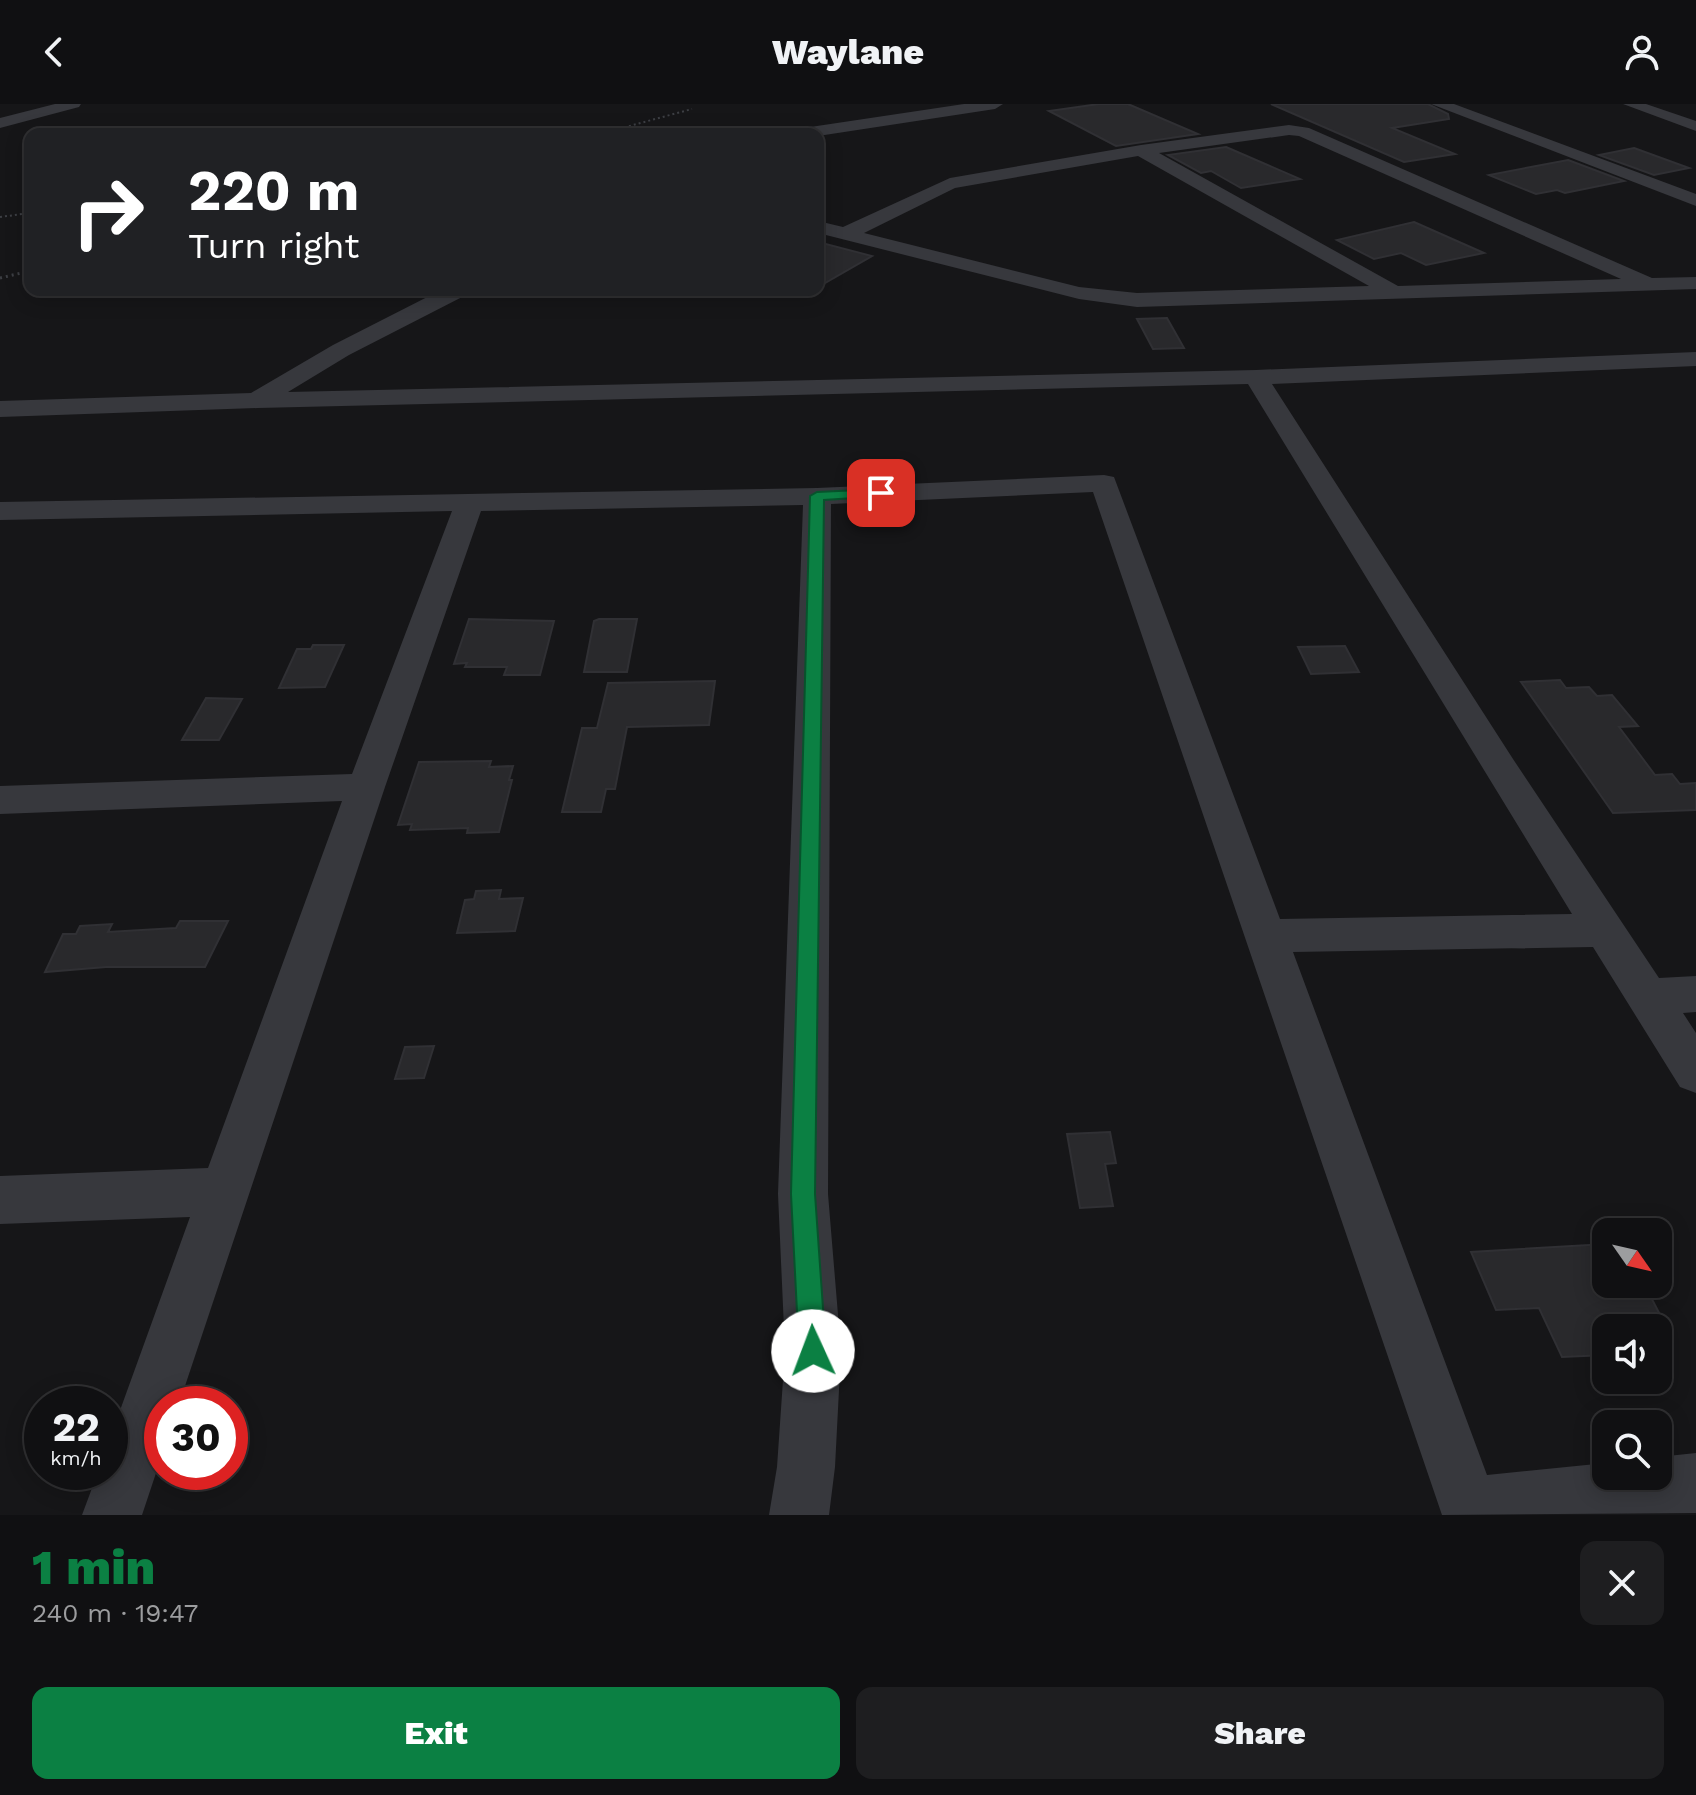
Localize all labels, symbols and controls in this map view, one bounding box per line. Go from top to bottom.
icon: back [32,30,76,74]
icon: person [1620,30,1664,74]
text: Waylane [772,31,924,73]
text: 220 m [188,158,360,224]
icon: right [56,160,160,264]
text: Turn right [188,225,359,267]
pin [847,459,915,527]
icon: arrive [859,471,903,515]
north arrow [1592,1218,1672,1298]
map controls [1592,1218,1672,1490]
position arrow [771,1309,855,1393]
button: sound [1592,1314,1672,1394]
speed limit sign: 30 [144,1386,248,1490]
text: 22 [52,1404,100,1451]
button: search [1592,1410,1672,1490]
text: km/h [50,1446,102,1470]
text: 1 min [32,1539,155,1596]
button: close [1580,1541,1664,1625]
text: 240 m · 19:47 [32,1598,198,1628]
button: Exit [32,1687,840,1779]
button: Share [856,1687,1664,1779]

